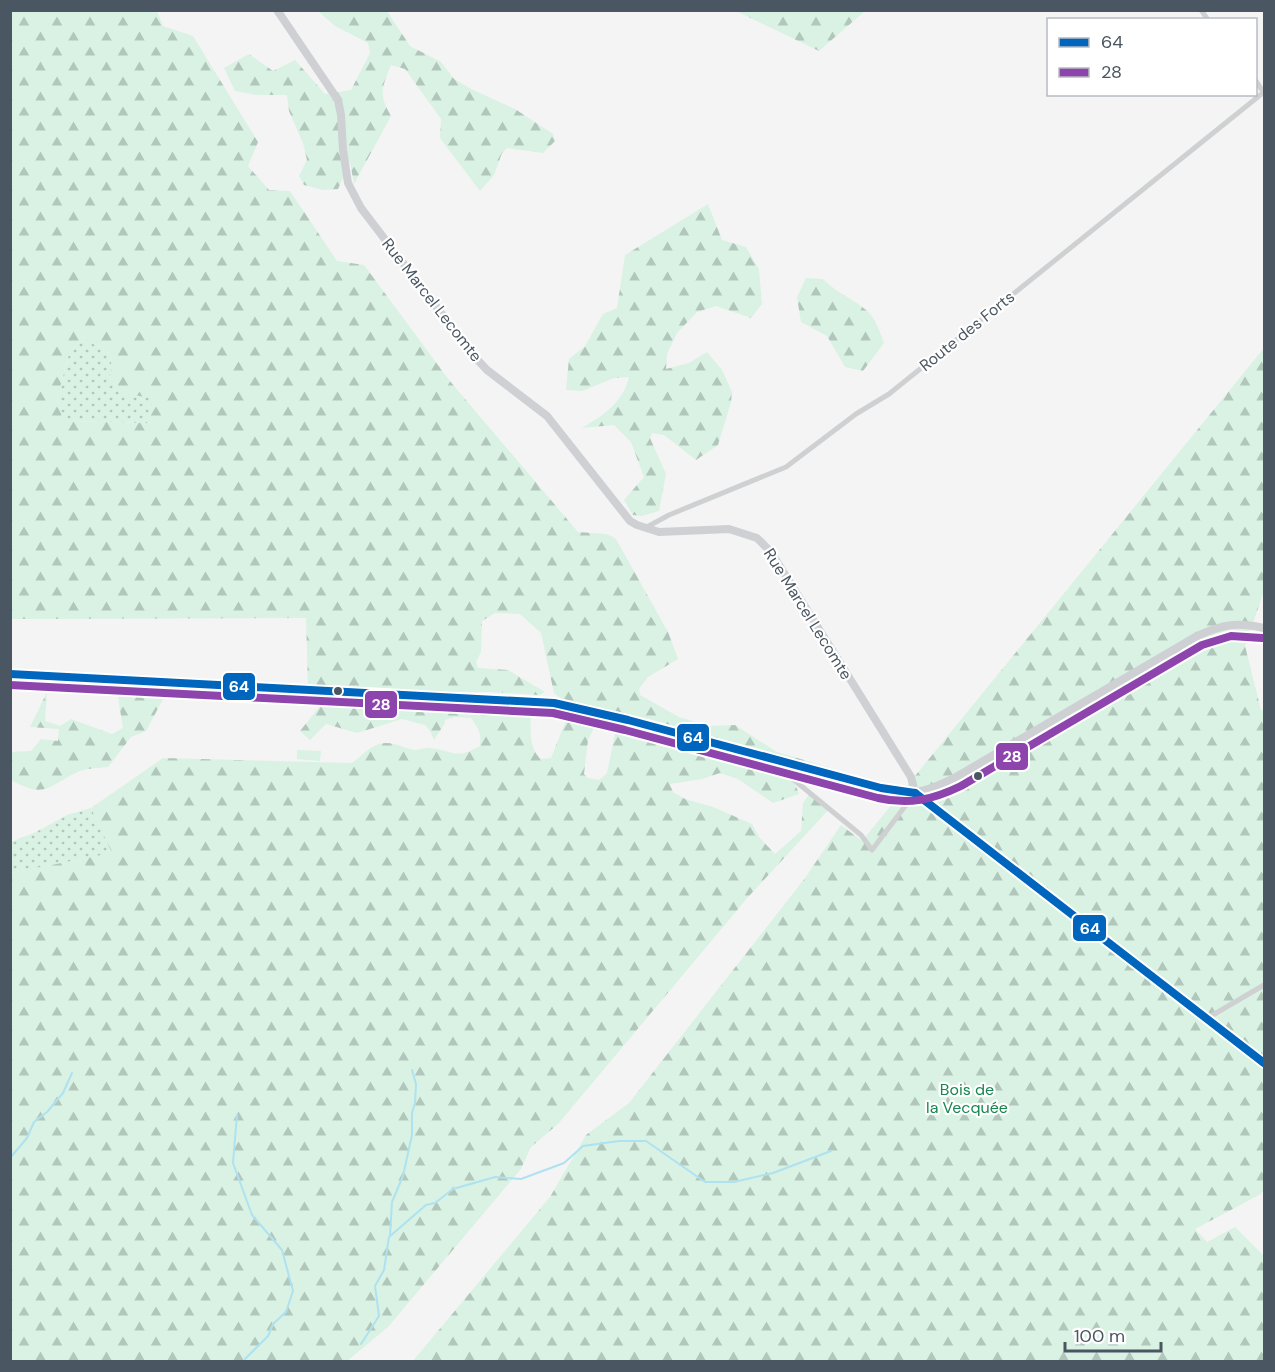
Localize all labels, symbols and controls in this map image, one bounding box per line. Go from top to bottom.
legend [1047,18,1257,96]
text: 64 [1101,30,1123,54]
text: 28 [1101,60,1122,84]
street label: Rue Marcel Lecomte [377,234,487,366]
street label: Route des Forts [915,286,1019,376]
street label: Rue Marcel Lecomte [759,544,857,684]
line badge: 64 [222,672,256,701]
text: 64 [229,676,249,697]
unlabelled marker [332,685,344,697]
line badge: 28 [364,690,398,719]
text: 28 [371,694,391,715]
line badge: 64 [676,723,710,752]
text: 64 [683,727,703,748]
line badge: 28 [995,742,1029,771]
text: 28 [1002,746,1022,767]
unlabelled marker [972,770,984,782]
line badge: 64 [1072,914,1107,942]
text: 64 [1080,918,1100,939]
park label: Bois de la Vecquée [926,1079,1008,1118]
scale bar [1065,1315,1161,1353]
text: 100 m [1074,1324,1125,1348]

